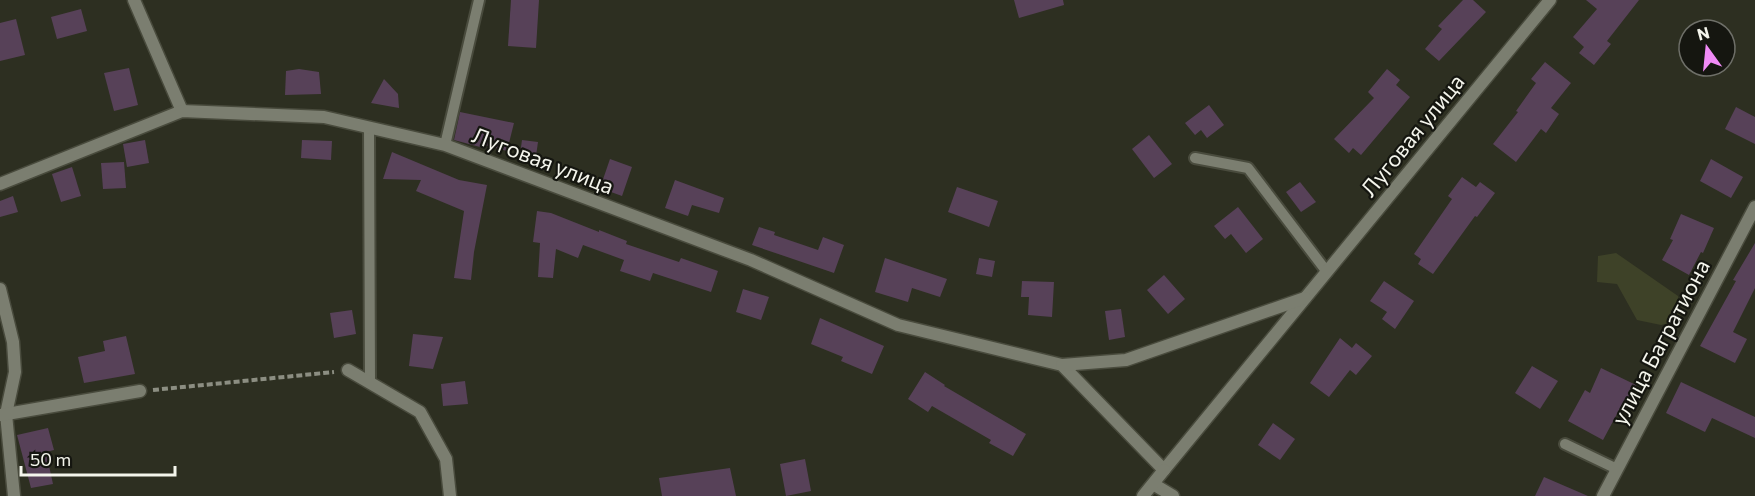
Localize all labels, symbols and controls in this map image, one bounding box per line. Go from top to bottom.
north arrow [1677,18,1737,78]
text: N [1695,22,1711,44]
street label: Луговая улица [1354,68,1470,202]
street label: Луговая улица [468,121,618,199]
street label: улица Багратиона [1605,255,1715,429]
scale bar [21,439,176,477]
text: 50 m [30,448,71,470]

